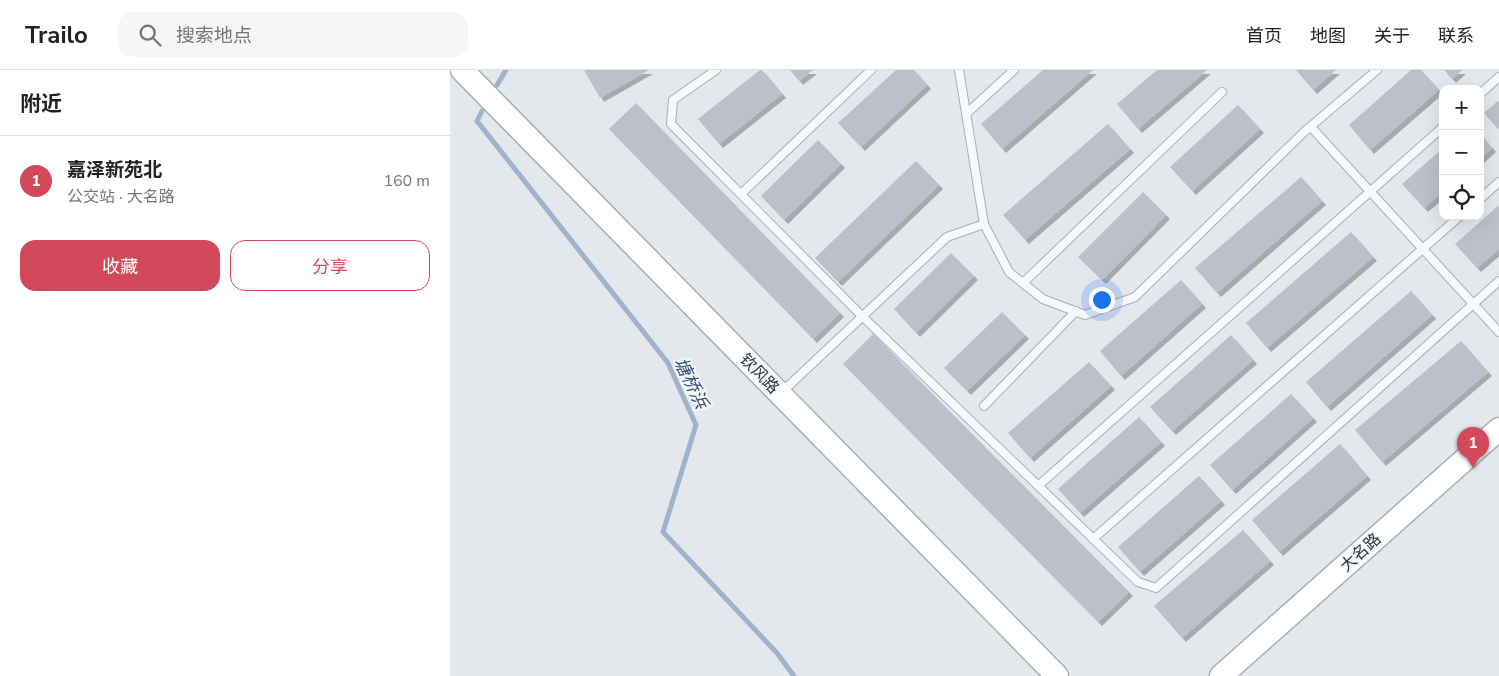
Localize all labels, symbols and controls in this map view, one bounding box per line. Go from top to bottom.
search box [118,12,468,57]
text: Trailo [25,19,88,51]
icon: search [136,21,164,49]
text: 搜索地点 [176,23,252,49]
text: 首页 [1246,24,1282,48]
text: 地图 [1310,24,1346,48]
text: 关于 [1374,24,1410,48]
text: 联系 [1438,24,1474,48]
map controls [1439,85,1484,220]
button: + [1439,85,1484,130]
text: 附近 [20,90,62,118]
button: − [1439,130,1484,175]
text: 嘉泽新苑北 [67,157,162,183]
text: 1 [31,170,41,192]
text: 160 m [383,170,430,192]
button: locate [1439,175,1484,220]
text: 公交站 · 大名路 [67,186,175,208]
button: 收藏 [20,240,220,291]
button: 分享 [230,240,430,291]
your location [1089,287,1115,313]
street label: 钦风路 [735,349,784,399]
water label: 塘桥浜 [668,353,714,414]
pin: 1 [1457,427,1489,468]
street label: 大名路 [1335,529,1386,577]

